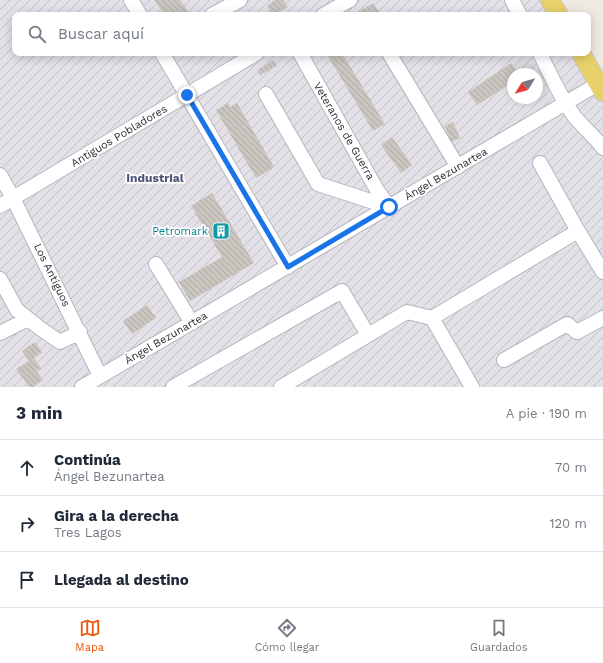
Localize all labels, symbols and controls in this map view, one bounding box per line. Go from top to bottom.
search box [12,12,591,56]
icon: search [26,23,48,45]
text: Buscar aquí [58,25,144,43]
north arrow [507,68,543,104]
street label: Veteranos de Guerra [311,80,377,182]
route end [178,86,196,104]
street label: Antiguos Pobladores [69,102,170,170]
street label: Ángel Bezunartea [402,144,490,203]
district label: Industrial [126,171,184,185]
route start [380,198,398,216]
building icon: Petromark [211,221,231,241]
place label: Petromark [152,225,208,238]
street label: Los Antiguos [31,241,73,309]
street label: Ángel Bezunartea [122,308,210,367]
text: 3 min [16,403,62,423]
text: A pie · 190 m [506,406,587,421]
text: Continúa [54,451,121,469]
icon: ahead [16,457,38,479]
text: 70 m [555,460,587,475]
text: Ángel Bezunartea [54,469,165,484]
text: Gira a la derecha [54,507,179,525]
icon: right [16,513,38,535]
text: 120 m [549,516,587,531]
text: Tres Lagos [54,525,122,540]
icon: arrive [16,569,38,591]
text: Llegada al destino [54,571,189,589]
tab: Mapa [75,617,104,654]
tab: Cómo llegar [255,617,319,654]
tab: Guardados [470,617,528,654]

